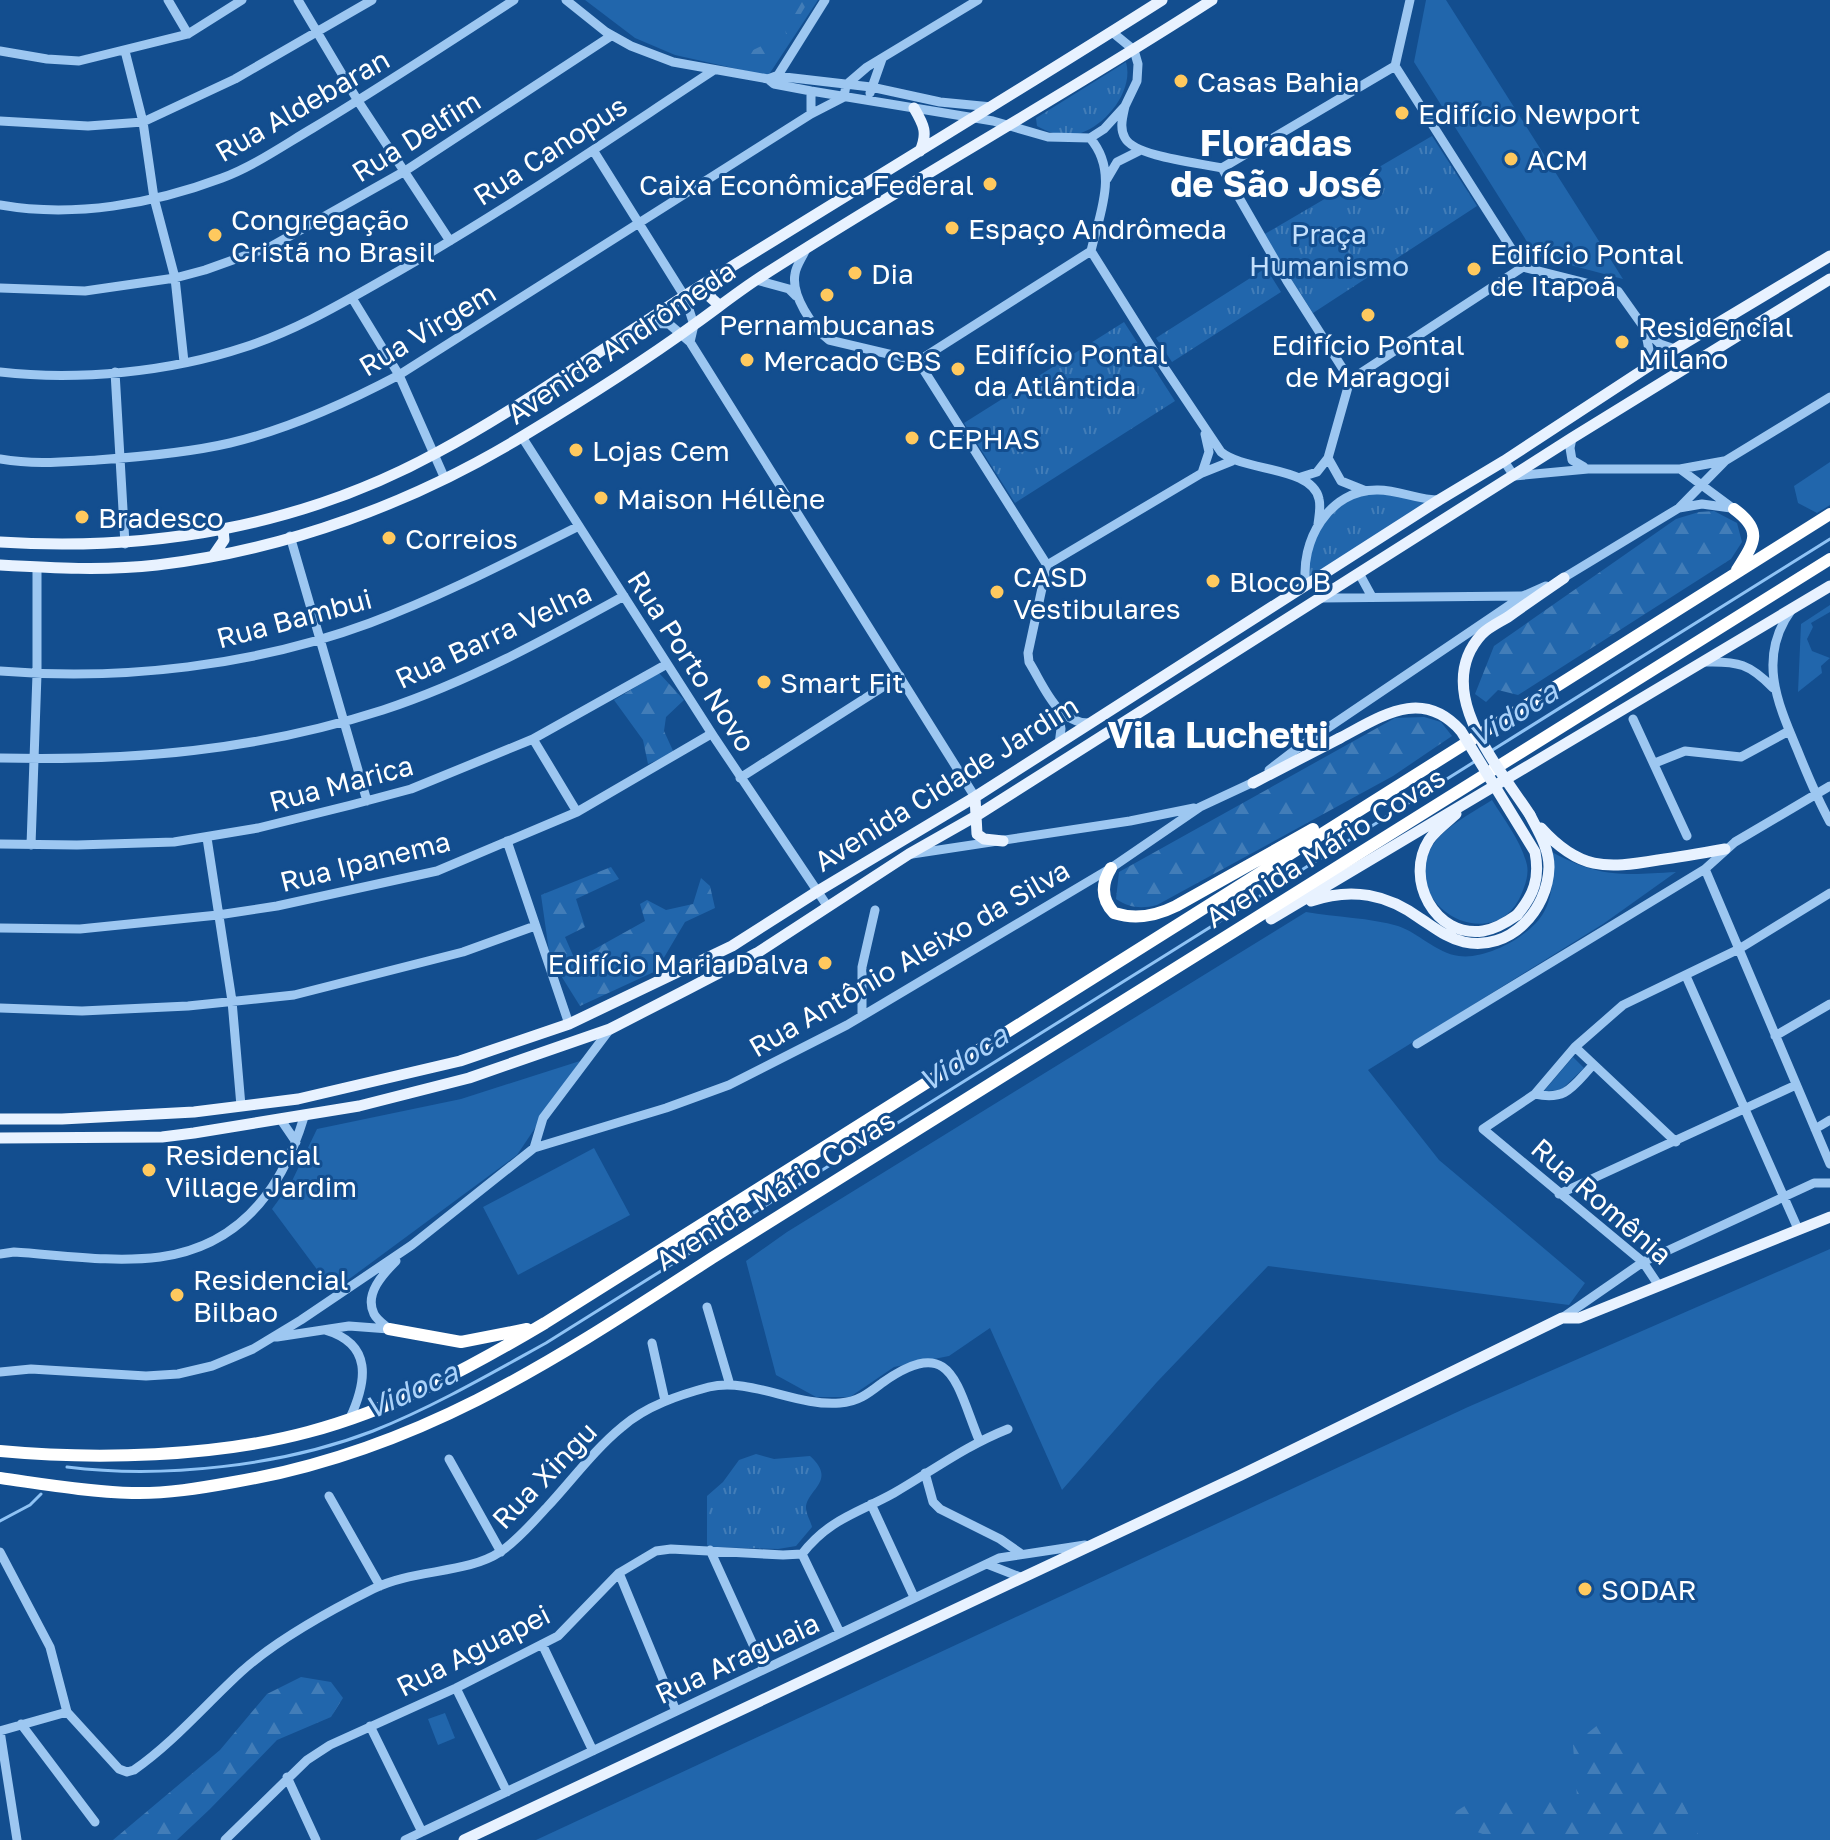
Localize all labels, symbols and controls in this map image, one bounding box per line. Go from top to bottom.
street label: Rua Aldebaran [209,42,395,168]
place label: Casas Bahia [1197,65,1360,98]
marker: Casas Bahia [1172,72,1190,90]
street label: Rua Delfim [346,84,486,188]
street label: Rua Canopus [467,88,633,212]
place label: Edifício Newport [1418,97,1640,130]
marker: Edifício Newport [1393,104,1411,122]
district label: Floradas de São José [1170,121,1382,205]
place label: ACM [1527,143,1588,176]
marker: ACM [1502,150,1520,168]
place label: Caixa Econômica Federal [639,168,974,201]
marker: Caixa Econômica Federal [981,175,999,193]
place label: Congregação Cristã no Brasil [231,203,435,268]
place label: Espaço Andrômeda [968,212,1227,245]
park label: Praça Humanismo [1249,217,1409,282]
marker: Espaço Andrômeda [943,219,961,237]
marker: Congregação Cristã no Brasil [206,226,224,244]
place label: Edifício Pontal de Itapoã [1490,237,1684,302]
street label: Avenida Andrômeda [501,253,741,431]
place label: Dia [871,257,914,290]
marker: Edifício Pontal de Itapoã [1465,260,1483,278]
marker: Dia [846,264,864,282]
street label: Rua Virgem [353,275,501,383]
marker: Pernambucanas [818,286,836,304]
marker: Edifício Pontal de Maragogi [1359,306,1377,324]
place label: Pernambucanas [719,308,935,341]
place label: Residencial Milano [1638,310,1794,375]
place label: Edifício Pontal de Maragogi [1271,328,1465,393]
marker: Residencial Milano [1613,333,1631,351]
place label: Edifício Pontal da Atlântida [974,337,1168,402]
place label: Mercado CBS [763,344,942,377]
marker: Mercado CBS [738,351,756,369]
marker: Edifício Pontal da Atlântida [949,360,967,378]
place label: CEPHAS [928,422,1040,455]
marker: CEPHAS [903,429,921,447]
place label: Lojas Cem [592,434,730,467]
marker: Lojas Cem [567,441,585,459]
place label: Maison Héllène [617,482,825,515]
marker: Maison Héllène [592,489,610,507]
place label: Bradesco [98,501,224,534]
marker: Bradesco [73,508,91,526]
place label: Correios [405,522,518,555]
marker: Correios [380,529,398,547]
place label: CASD Vestibulares [1013,560,1181,625]
street label: Rua Porto Novo [621,564,763,758]
place label: Bloco B [1229,565,1331,598]
marker: Bloco B [1204,572,1222,590]
street label: Rua Barra Velha [390,575,596,695]
street label: Rua Bambui [213,581,375,655]
marker: CASD Vestibulares [988,583,1006,601]
place label: Smart Fit [780,666,904,699]
water label: Vidoca [1462,672,1565,755]
marker: Smart Fit [755,673,773,691]
street label: Avenida Cidade Jardim [808,688,1084,878]
district label: Vila Luchetti [1108,713,1328,756]
street label: Rua Marica [265,748,417,818]
street label: Avenida Mário Covas [1199,760,1451,934]
street label: Rua Ipanema [277,824,453,898]
street label: Rua Antônio Aleixo da Silva [743,853,1075,1063]
place label: Edifício Maria Dalva [548,947,809,980]
marker: Edifício Maria Dalva [816,954,834,972]
water label: Vidoca [912,1016,1015,1099]
street label: Avenida Mário Covas [649,1103,901,1277]
street label: Rua Romênia [1525,1131,1679,1271]
place label: Residencial Village Jardim [165,1138,357,1203]
marker: Residencial Village Jardim [140,1161,158,1179]
place label: Residencial Bilbao [193,1263,349,1328]
marker: Residencial Bilbao [168,1286,186,1304]
water label: Vidoca [359,1353,464,1426]
street label: Rua Xingu [485,1415,603,1535]
place label: SODAR [1601,1573,1696,1606]
marker: SODAR [1576,1580,1594,1598]
street label: Rua Aguapei [391,1597,555,1703]
street label: Rua Araguaia [650,1606,824,1710]

